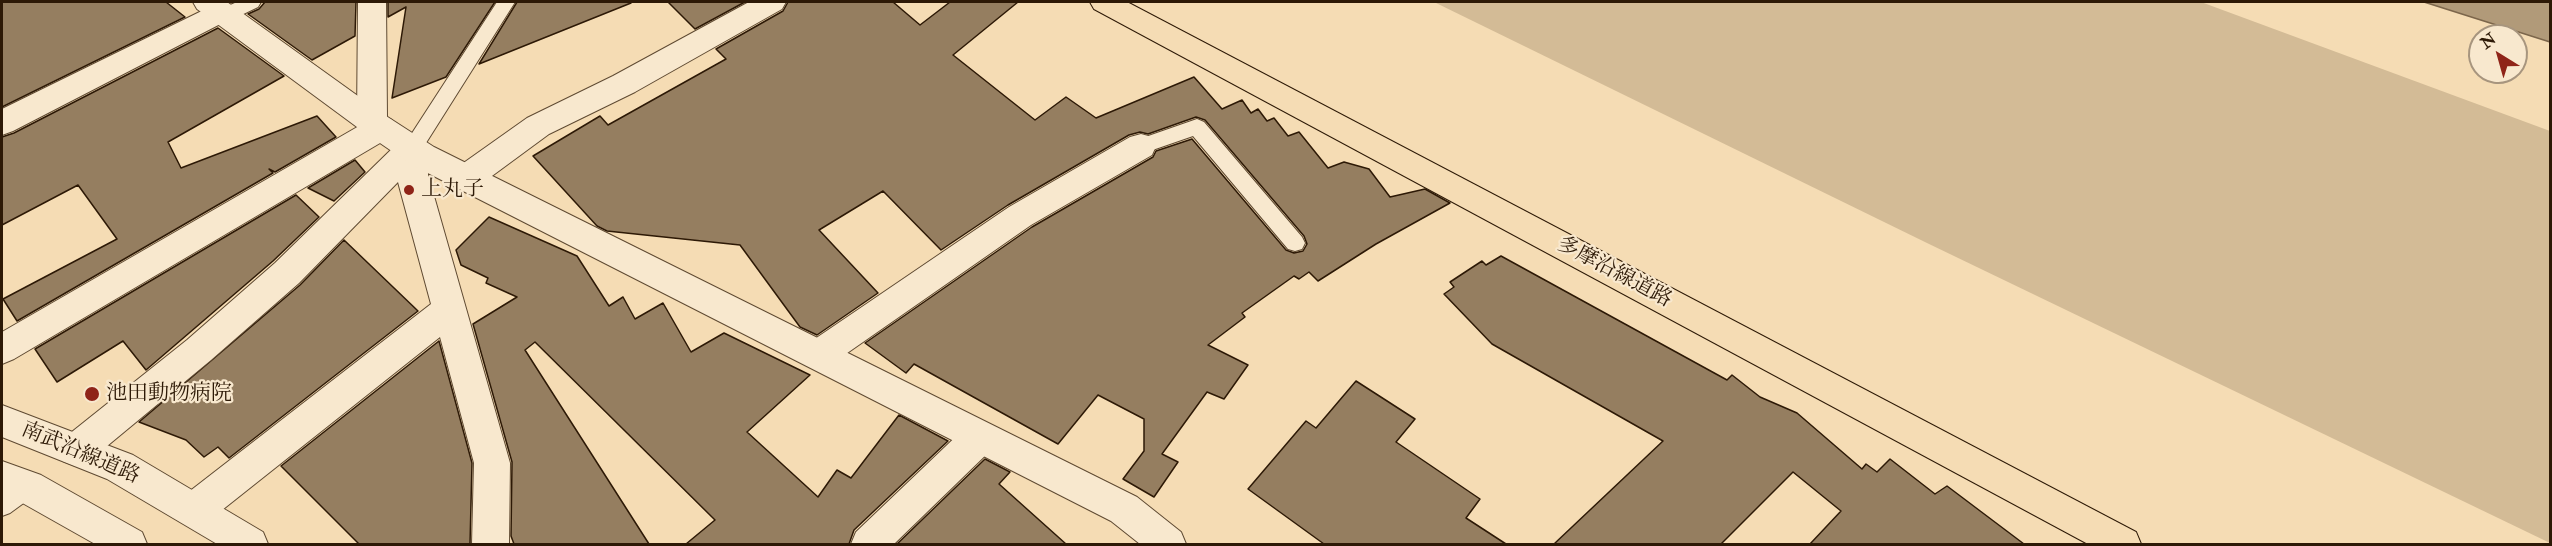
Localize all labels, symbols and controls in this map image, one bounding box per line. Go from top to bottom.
north arrow [2468,24,2528,84]
text: N [2477,29,2500,54]
place label: 上丸子 [421,177,484,203]
marker: 上丸子 [402,183,416,197]
street label: 多摩沿線道路 [1552,232,1676,314]
place label: 池田動物病院 [106,381,232,407]
marker: 池田動物病院 [83,385,101,403]
street label: 南武沿線道路 [17,418,143,490]

